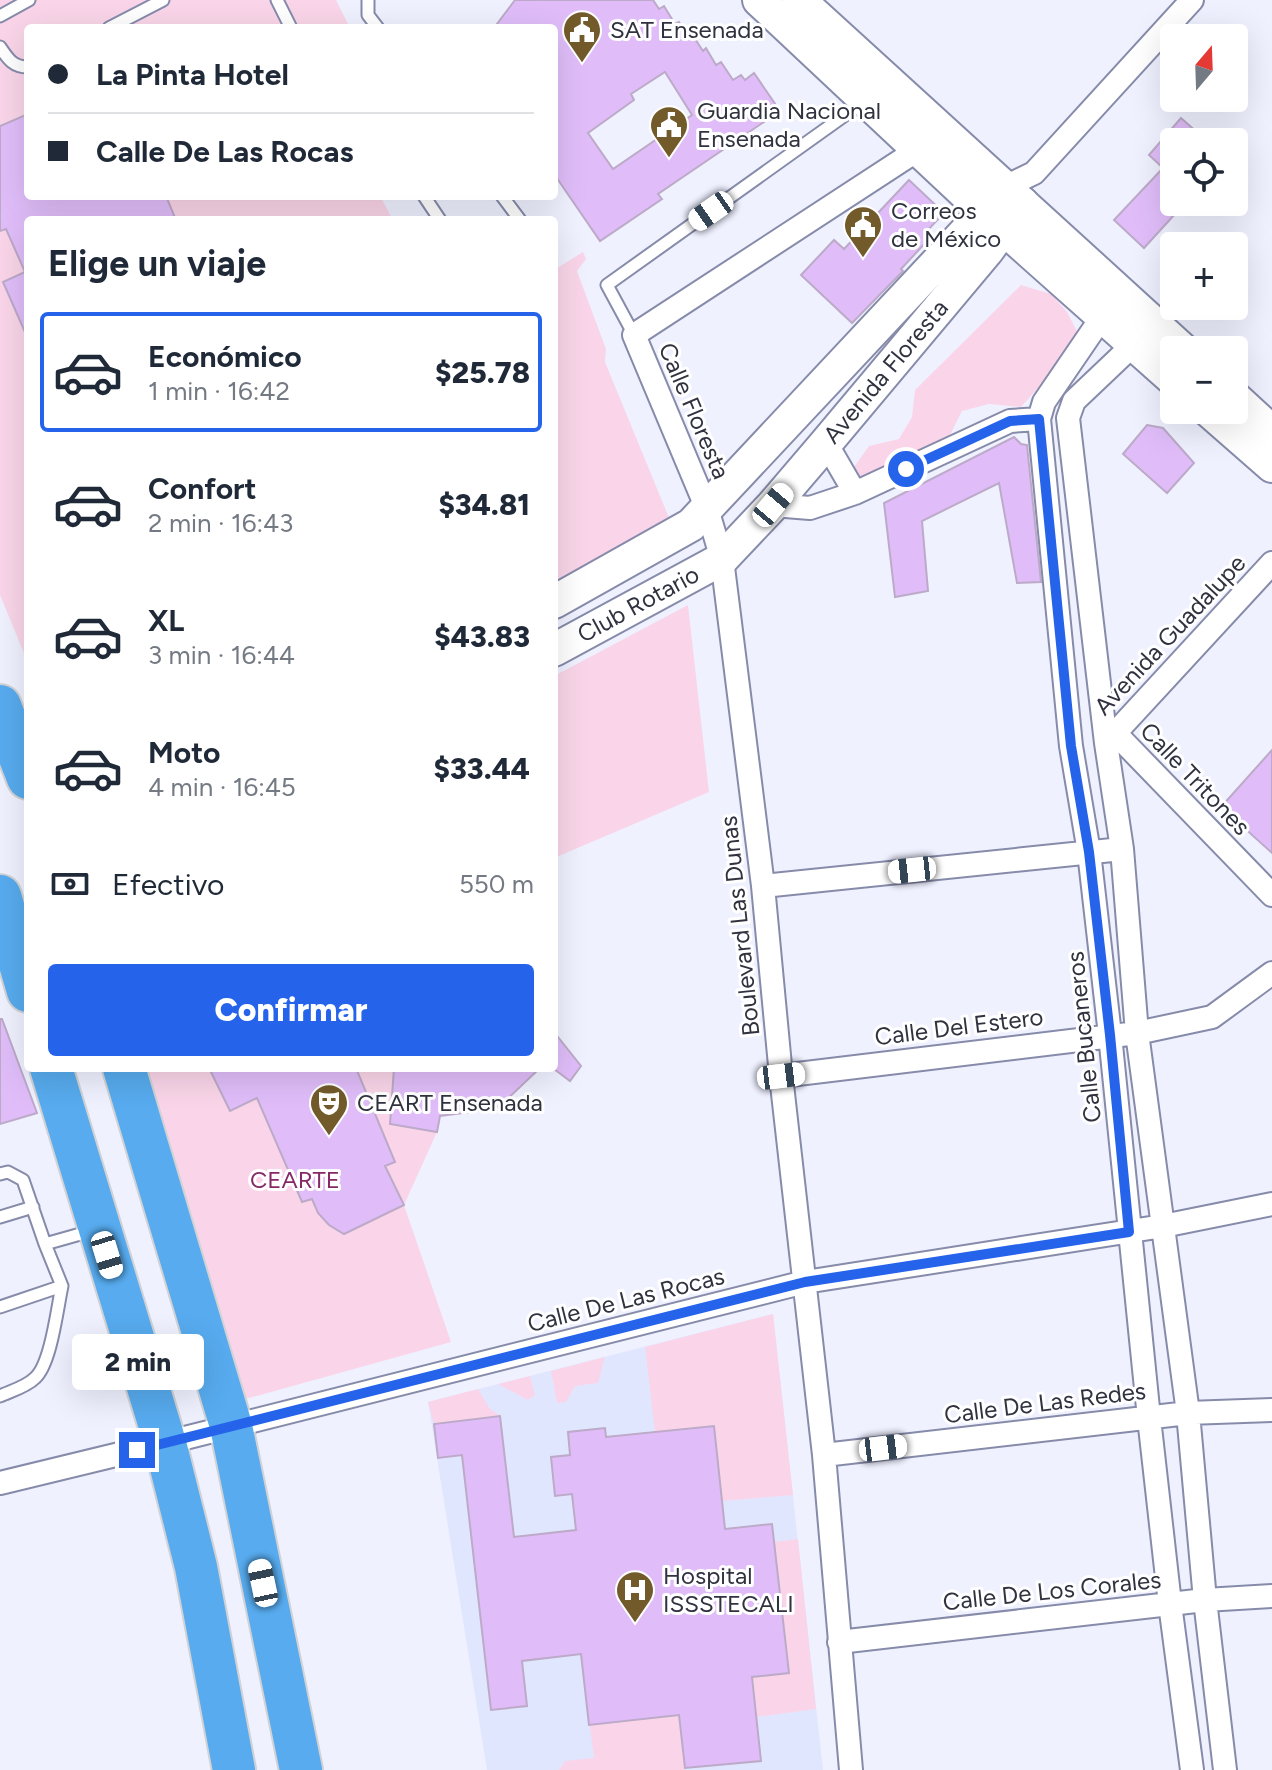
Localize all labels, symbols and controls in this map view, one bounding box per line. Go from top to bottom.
public building icon: SAT Ensenada [561,9,603,64]
place label: SAT Ensenada [610,15,764,44]
north arrow [1160,24,1248,112]
map controls [1160,24,1248,424]
text: La Pinta Hotel [96,56,289,93]
place label: Guardia Nacional Ensenada [697,96,881,153]
public building icon: Guardia Nacional Ensenada [648,104,690,159]
button: locate [1160,128,1248,216]
text: Calle De Las Rocas [96,133,353,170]
car [684,187,738,235]
place label: Correos de México [891,196,1001,253]
public building icon: Correos de México [842,204,884,259]
button: + [1160,232,1248,320]
text: Elige un viaje [48,242,266,285]
street label: Avenida Floresta [817,294,954,449]
icon: car [52,336,124,408]
button: − [1160,336,1248,424]
text: Económico [148,338,302,375]
street label: Calle Floresta [653,338,736,483]
text: $25.78 [435,354,530,391]
text: 1 min · 16:42 [148,375,290,407]
route start [888,451,924,487]
icon: car [52,468,124,540]
text: Confort [148,470,257,507]
car [748,479,798,531]
text: $34.81 [438,486,530,523]
text: 2 min · 16:43 [148,507,293,539]
street label: Avenida Guadalupe [1088,548,1251,721]
street label: Club Rotario [572,559,704,648]
icon: car [52,600,124,672]
text: XL [148,602,184,639]
text: $43.83 [434,618,530,655]
text: 3 min · 16:44 [148,639,295,671]
street label: Calle Tritones [1134,716,1256,841]
icon: car [52,732,124,804]
text: Moto [148,734,220,771]
text: $33.44 [433,750,530,787]
text: 4 min · 16:45 [148,771,296,803]
street label: Boulevard Las Dunas [714,815,765,1038]
car [887,856,937,884]
icon: cash [48,862,92,906]
text: Efectivo [112,866,224,903]
text: 550 m [459,868,534,900]
street label: Calle Bucaneros [1060,950,1107,1124]
button: Confirmar [48,964,534,1056]
street label: Calle Del Estero [873,1002,1045,1051]
car [756,1061,806,1091]
theatre icon: CEART Ensenada [308,1082,350,1137]
place label: CEART Ensenada [357,1088,543,1117]
park label: CEARTE [250,1165,340,1194]
car [89,1229,125,1281]
street label: Calle De Las Rocas [524,1261,727,1338]
callout: 2 min [71,1334,203,1390]
text: 2 min [105,1346,171,1378]
street label: Calle De Las Redes [942,1376,1147,1429]
route end [119,1432,155,1468]
car [858,1433,908,1463]
car [246,1557,280,1609]
place label: Hospital ISSSTECALI [663,1561,794,1618]
street label: Calle De Los Corales [941,1565,1163,1616]
hospital icon: Hospital ISSSTECALI [614,1569,656,1624]

